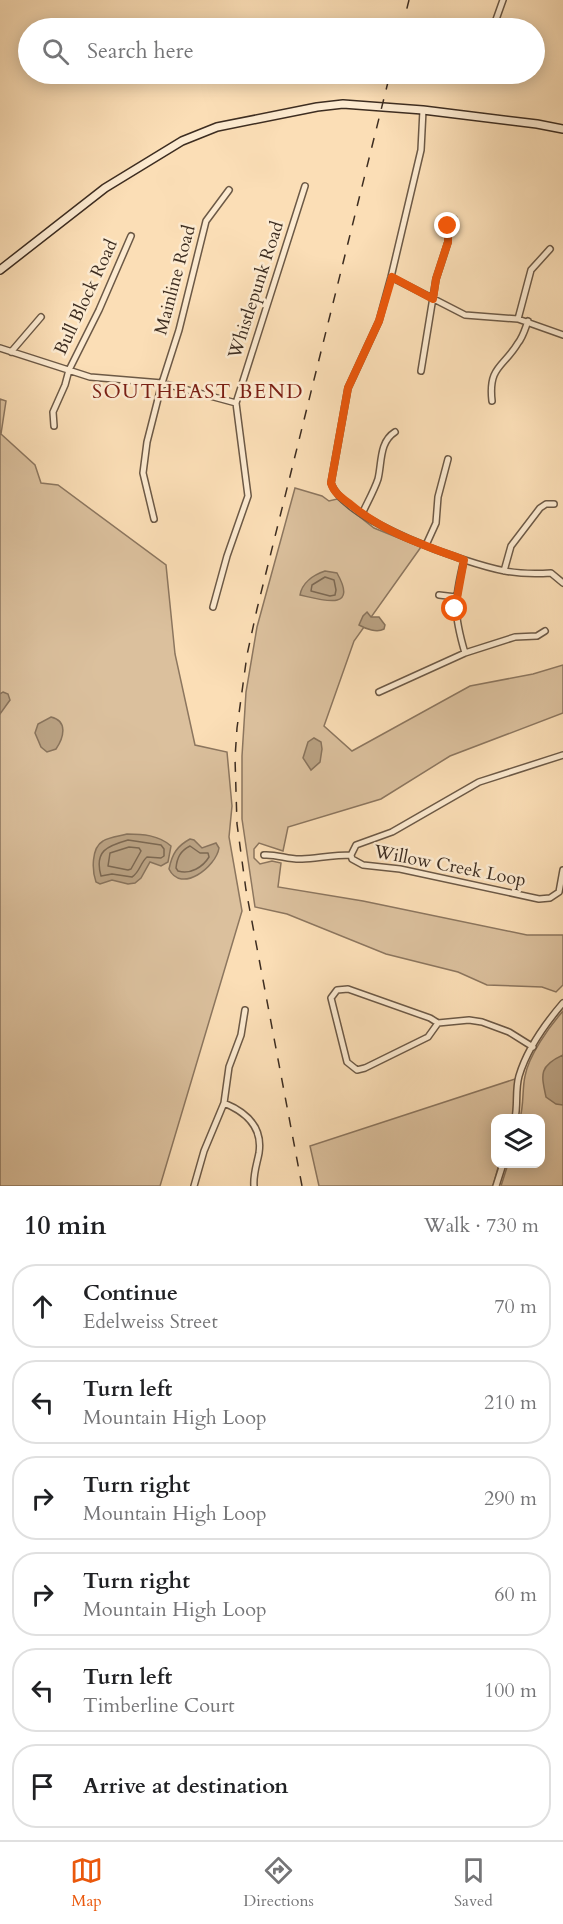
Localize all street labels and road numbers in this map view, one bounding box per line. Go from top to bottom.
street label: Whistlepunk Road [222,218,290,363]
street label: Mainline Road [148,222,202,338]
street label: Bull Block Road [48,235,124,359]
street label: Willow Creek Loop [371,839,528,893]

